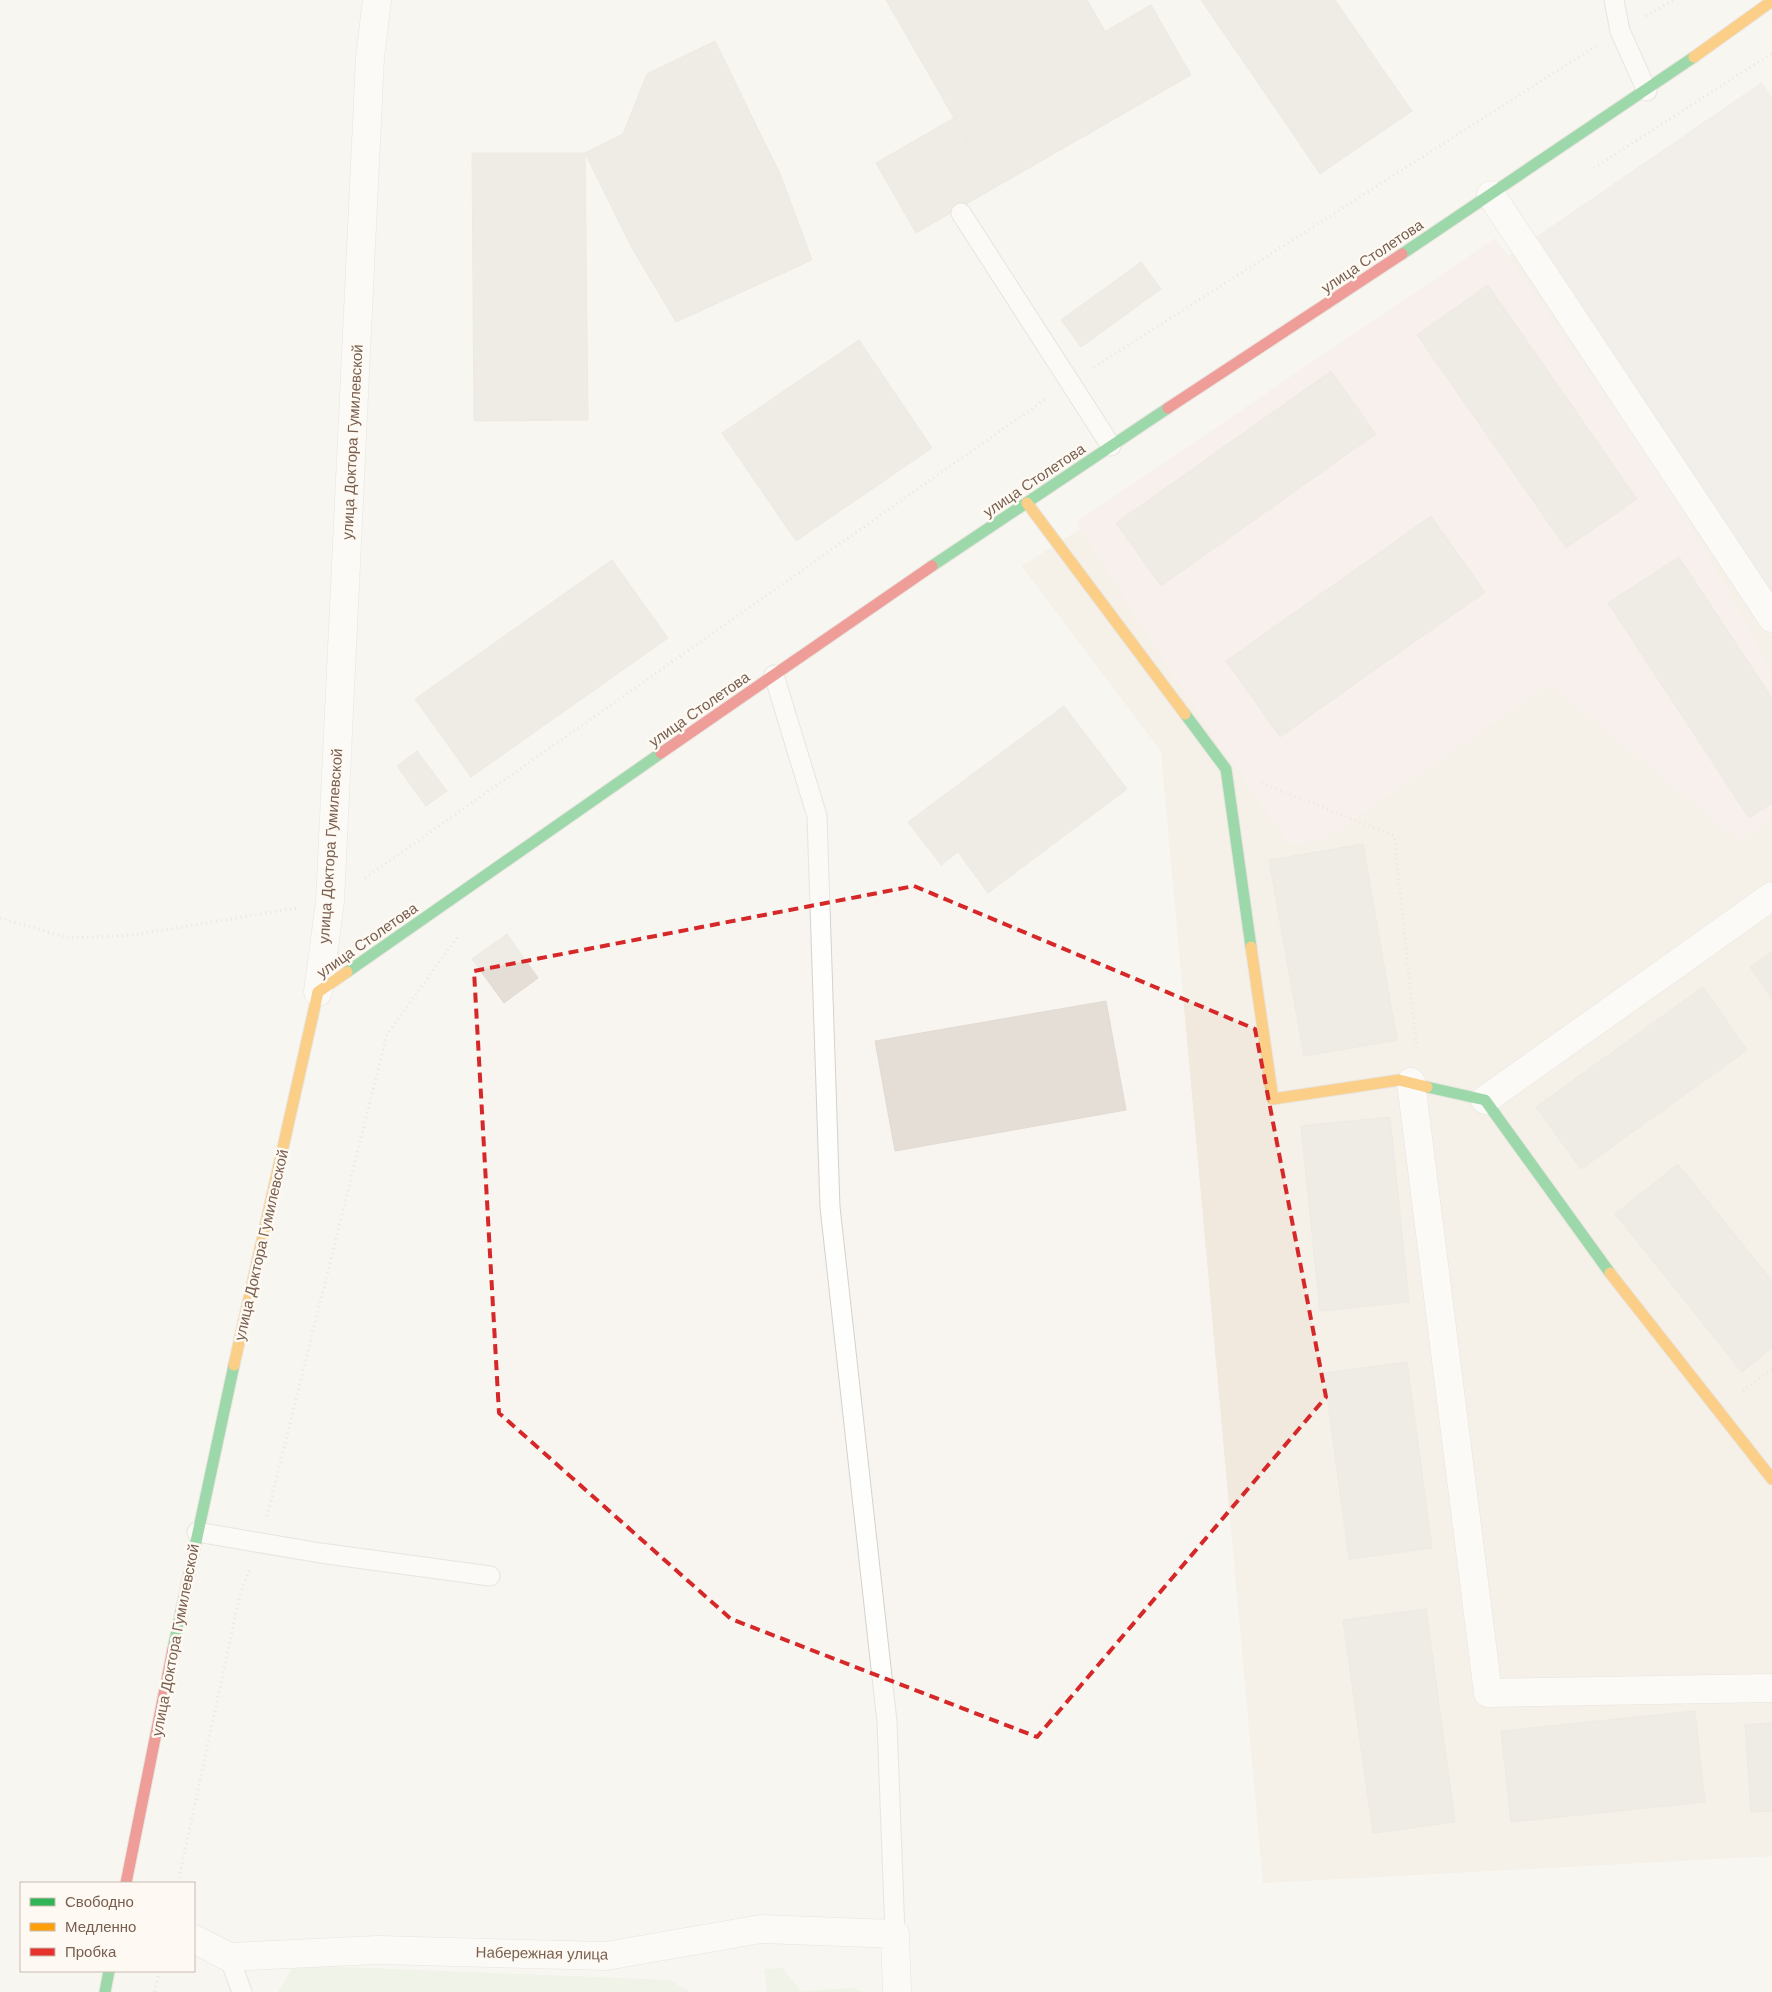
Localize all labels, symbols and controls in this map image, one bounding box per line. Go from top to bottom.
street label: улица Столетова [1318,215,1427,296]
street label: улица Доктора Гумилевской [338,344,366,540]
street label: улица Столетова [980,439,1089,520]
street label: улица Столетова [645,668,753,750]
street label: улица Доктора Гумилевской [315,748,345,944]
street label: улица Столетова [313,899,421,981]
street label: улица Доктора Гумилевской [231,1148,291,1342]
street label: улица Доктора Гумилевской [148,1542,202,1738]
legend [20,1882,195,1972]
text: Свободно [65,1893,134,1910]
text: Медленно [65,1918,136,1935]
text: Пробка [65,1943,117,1960]
street label: Набережная улица [476,1943,609,1963]

